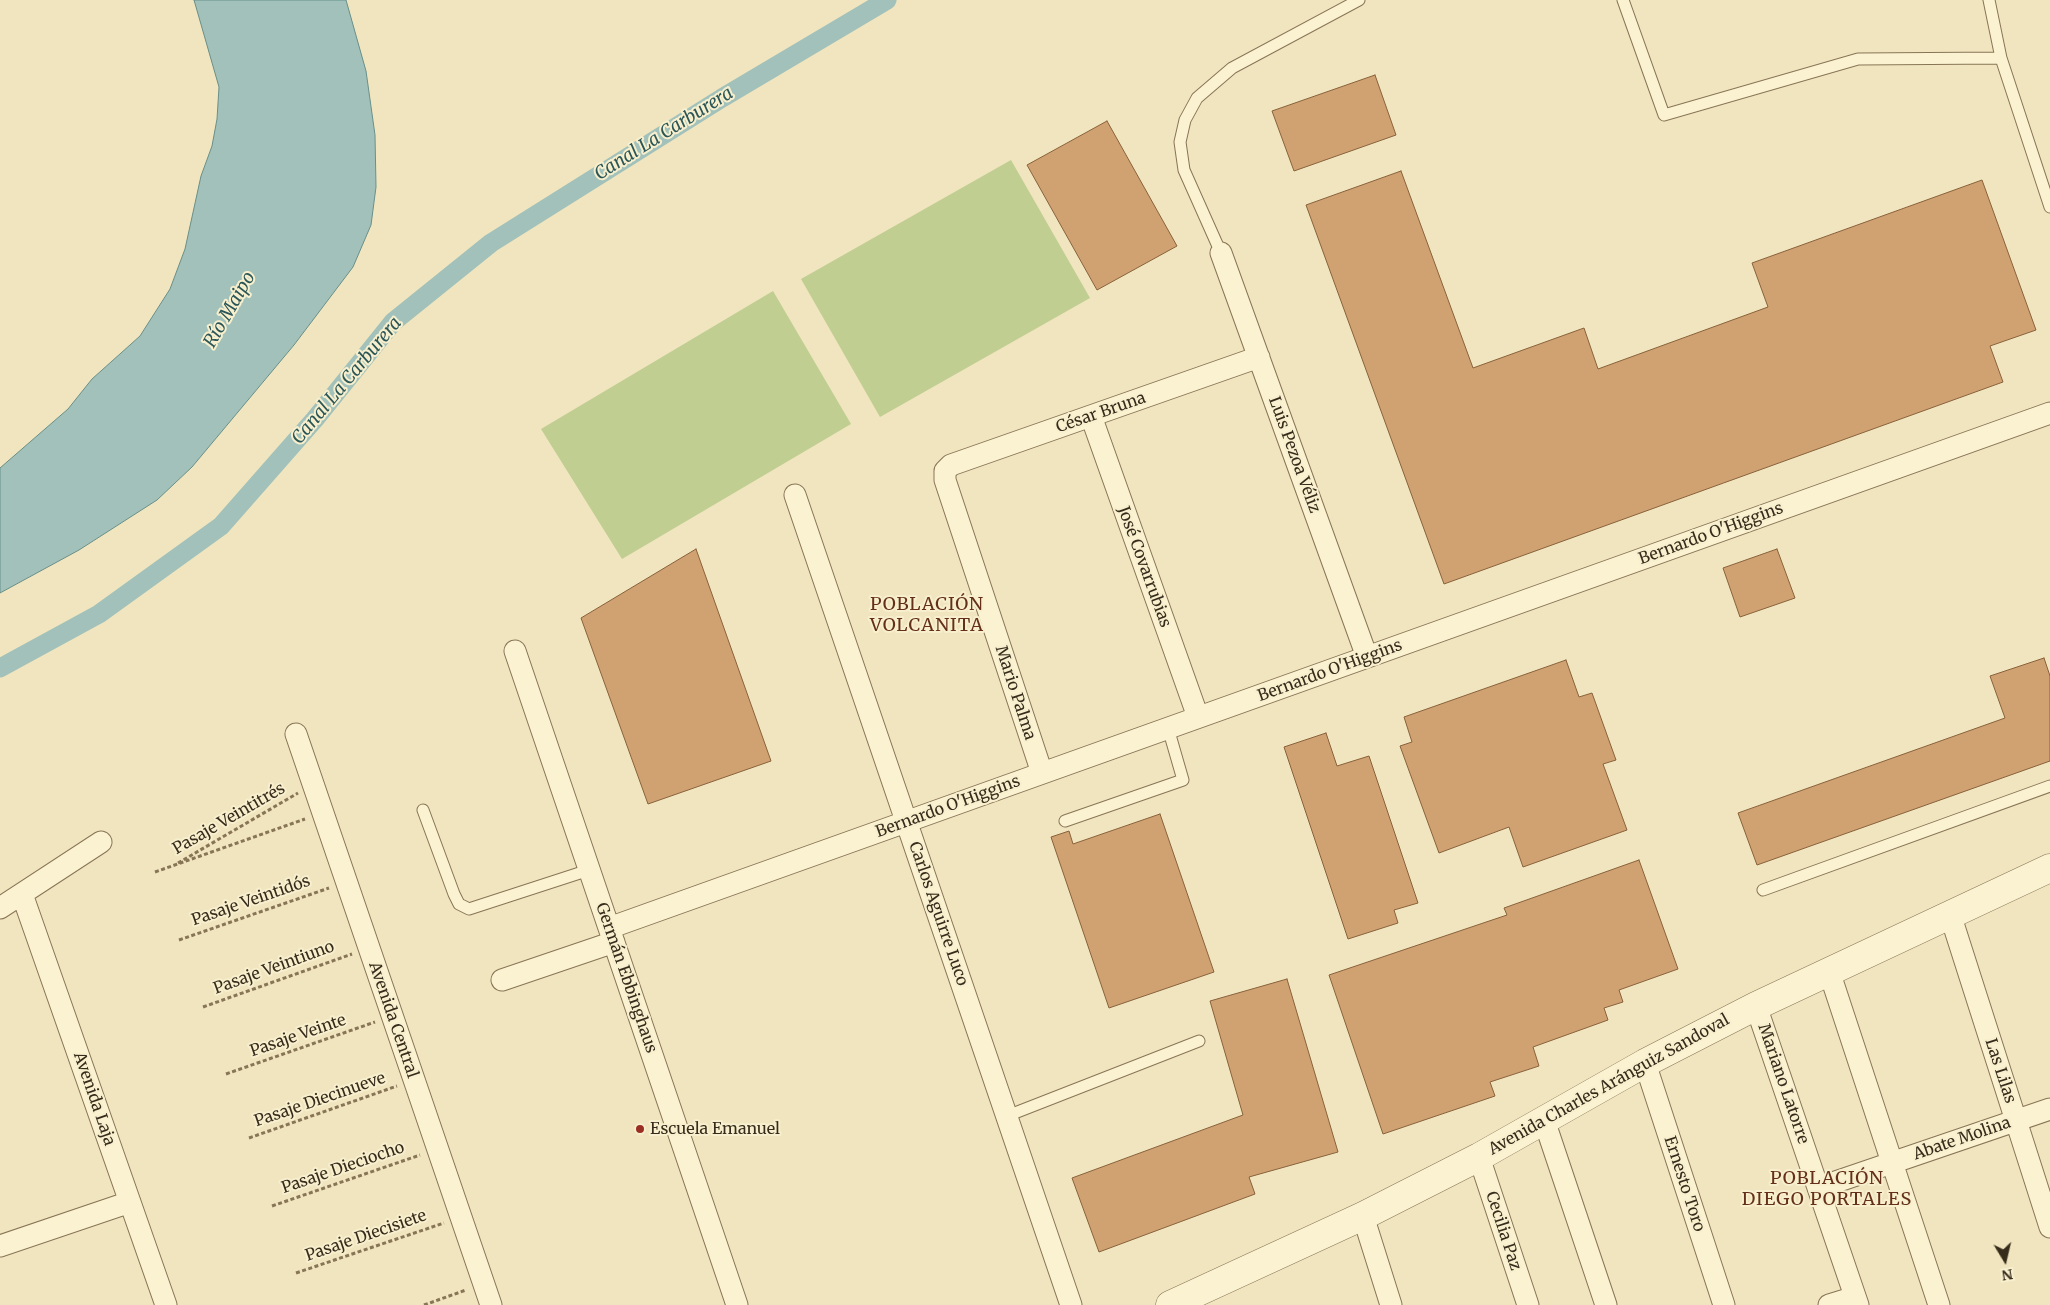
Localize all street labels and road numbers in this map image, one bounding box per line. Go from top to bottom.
street label: César Bruna [1054,389,1148,437]
street label: Luis Pezoa Véliz [1264,394,1324,516]
street label: Bernardo O'Higgins [1636,499,1786,569]
street label: José Covarrubias [1113,504,1175,630]
street label: Bernardo O'Higgins [1255,636,1405,706]
street label: Mario Palma [991,643,1039,743]
street label: Bernardo O'Higgins [873,772,1023,842]
street label: Pasaje Veintitrés [169,779,289,859]
street label: Carlos Aguirre Luco [904,839,972,989]
street label: Pasaje Veintidós [189,872,313,930]
street label: Germán Ebbinghaus [591,900,661,1056]
street label: Pasaje Veintiuno [211,937,337,999]
street label: Avenida Central [364,959,422,1081]
street label: Pasaje Veinte [248,1011,348,1061]
street label: Avenida Charles Aránguiz Sandoval [1485,1011,1733,1159]
street label: Mariano Latorre [1753,1022,1813,1146]
street label: Las Lilas [1981,1036,2019,1106]
street label: Avenida Laja [69,1050,119,1148]
street label: Pasaje Diecinueve [252,1069,388,1131]
street label: Abate Molina [1911,1113,2013,1165]
street label: Ernesto Toro [1660,1134,1708,1234]
street label: Pasaje Dieciocho [279,1138,407,1198]
street label: Cecilia Paz [1481,1189,1525,1273]
street label: Pasaje Diecisiete [303,1206,429,1266]

